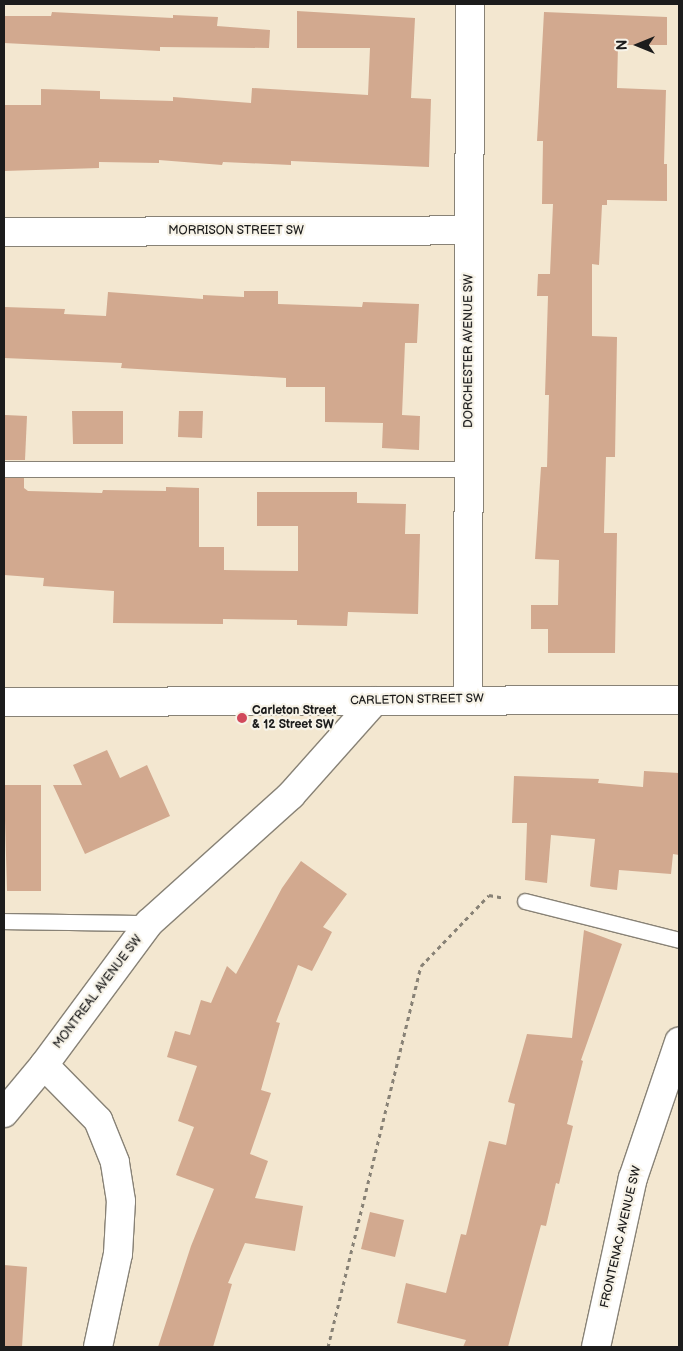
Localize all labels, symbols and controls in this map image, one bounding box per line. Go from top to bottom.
north arrow [613,20,663,70]
text: N [614,40,631,50]
street label: MORRISON STREET SW [168,224,304,238]
street label: DORCHESTER AVENUE SW [462,274,476,428]
street label: CARLETON STREET SW [350,692,484,708]
place label: Carleton Street & 12 Street SW [252,704,336,732]
marker: Carleton Street & 12 Street SW [236,712,248,724]
street label: MONTREAL AVENUE SW [51,932,145,1052]
street label: FRONTENAC AVENUE SW [598,1164,644,1310]

